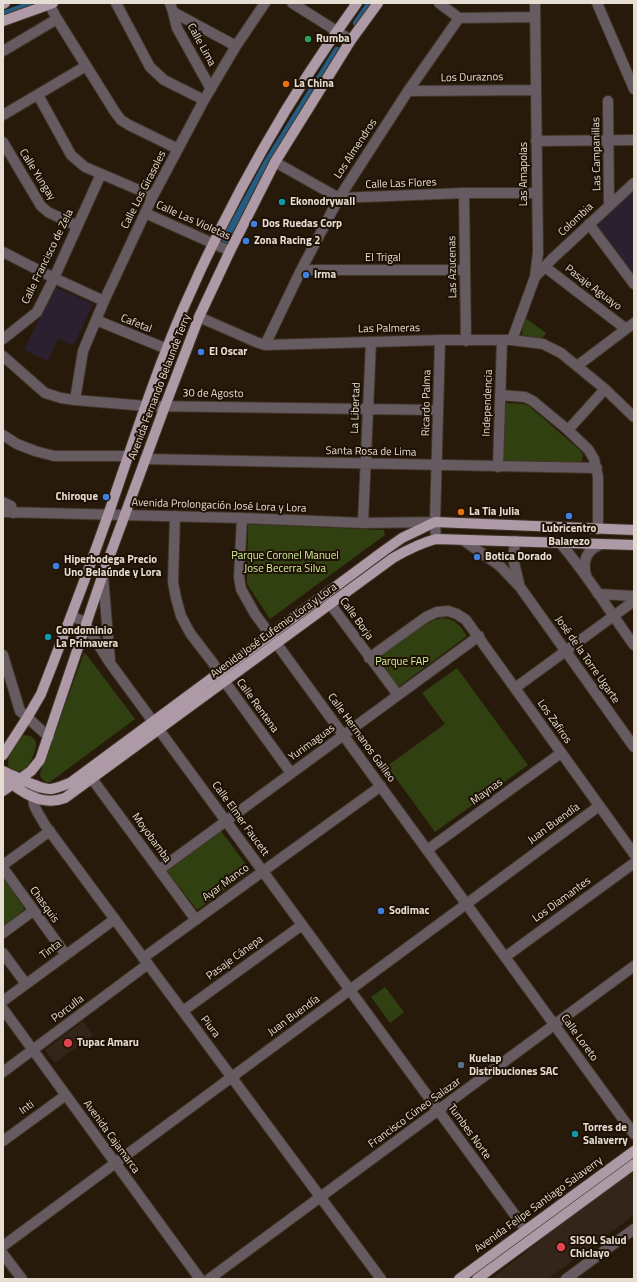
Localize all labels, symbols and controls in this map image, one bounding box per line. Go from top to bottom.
street label: Calle Lima [184,21,218,69]
place label: Rumba [316,32,350,46]
marker: Rumba [303,34,313,44]
street label: Los Duraznos [441,71,503,85]
place label: La China [294,77,334,91]
marker: La China [281,79,291,89]
street label: Los Almendros [332,117,380,181]
street label: Las Campanillas [590,117,604,191]
street label: Las Amapolas [517,142,531,206]
street label: Calle Yungay [16,147,58,203]
street label: Calle Los Girasoles [119,149,169,231]
street label: Calle Las Flores [365,176,437,192]
place label: Ekonodrywall [290,195,355,209]
marker: Ekonodrywall [277,197,287,207]
street label: Calle Las Violetas [154,199,232,243]
street label: Colombia [556,201,596,239]
street label: Calle Francisco de Zela [19,207,77,307]
place label: Dos Ruedas Corp [262,217,342,231]
marker: Dos Ruedas Corp [249,219,259,229]
place label: Zona Racing 2 [254,234,320,248]
marker: Zona Racing 2 [241,236,251,246]
street label: Las Azucenas [446,236,460,298]
street label: El Trigal [365,251,401,265]
street label: Pasaje Aguayo [562,262,624,314]
place label: Irma [314,268,336,282]
marker: Irma [301,270,311,280]
street label: Cafetal [118,312,154,336]
street label: Avenida Fernando Belaunde Terry [126,312,194,462]
street label: Las Palmeras [358,322,420,336]
place label: El Oscar [209,345,247,359]
marker: El Oscar [196,347,206,357]
street label: Independencia [480,369,496,437]
street label: Ricardo Palma [420,370,434,436]
street label: La Libertad [349,382,363,434]
street label: 30 de Agosto [182,387,244,401]
street label: Santa Rosa de Lima [325,445,417,459]
place label: Chiroque [55,490,98,504]
marker: Chiroque [101,492,111,502]
street label: Avenida Prolongación José Lora y Lora [131,496,307,516]
place label: La Tia Julia [469,505,520,519]
marker: La Tia Julia [456,507,466,517]
marker: Lubricentro Balarezo [564,511,574,521]
place label: Lubricentro Balarezo [542,522,596,548]
park label: Parque Coronel Manuel Jose Becerra Silva [231,549,339,575]
place label: Botica Dorado [485,550,552,564]
marker: Botica Dorado [472,552,482,562]
place label: Hiperbodega Precio Uno Belaúnde y Lora [64,553,161,579]
marker: Hiperbodega Precio Uno Belaúnde y Lora [51,561,61,571]
street label: Avenida José Eufemio Lora y Lora [208,581,340,681]
street label: Calle Borja [336,595,376,643]
street label: José de la Torre Ugarte [552,614,622,706]
place label: Condominio La Primavera [56,624,118,650]
marker: Condominio La Primavera [43,632,53,642]
park label: Parque FAP [375,655,429,669]
street label: Calle Rentena [233,676,281,736]
street label: Calle Hermanos Galileo [324,691,398,785]
street label: Los Zafiros [534,697,574,747]
street label: Yurimaguas [286,722,338,764]
street label: Maynas [468,776,506,808]
street label: Calle Elmer Faucett [209,779,271,859]
street label: Juan Buendía [526,801,582,847]
street label: Moyobamba [129,811,173,865]
street label: Ayar Manco [200,862,252,904]
street label: Los Diamantes [530,874,594,926]
street label: Chasquis [26,884,62,926]
place label: Sodimac [389,904,429,918]
marker: Sodimac [376,906,386,916]
street label: Pasaje Cánepa [204,933,266,983]
street label: Tinta [38,938,64,962]
street label: Porculla [49,993,87,1025]
street label: Juan Buendía [266,993,322,1039]
street label: Calle Loreto [558,1012,600,1064]
street label: Piura [197,1013,223,1041]
place label: Tupac Amaru [77,1036,139,1050]
marker: Tupac Amaru [62,1037,74,1049]
place label: Kuelap Distribuciones SAC [469,1052,558,1078]
marker: Kuelap Distribuciones SAC [456,1060,466,1070]
street label: Francisco Cúneo Salazar [366,1075,464,1151]
street label: Inti [17,1098,37,1118]
street label: Avenida Cajamarca [80,1098,142,1176]
street label: Tumbes Norte [445,1102,493,1162]
place label: Torres de Salaverry [583,1121,628,1147]
marker: Torres de Salaverry [570,1129,580,1139]
street label: Avenida Felipe Santiago Salaverry [472,1154,606,1256]
place label: SISOL Salud Chiclayo [570,1234,627,1260]
marker: SISOL Salud Chiclayo [555,1241,567,1253]

